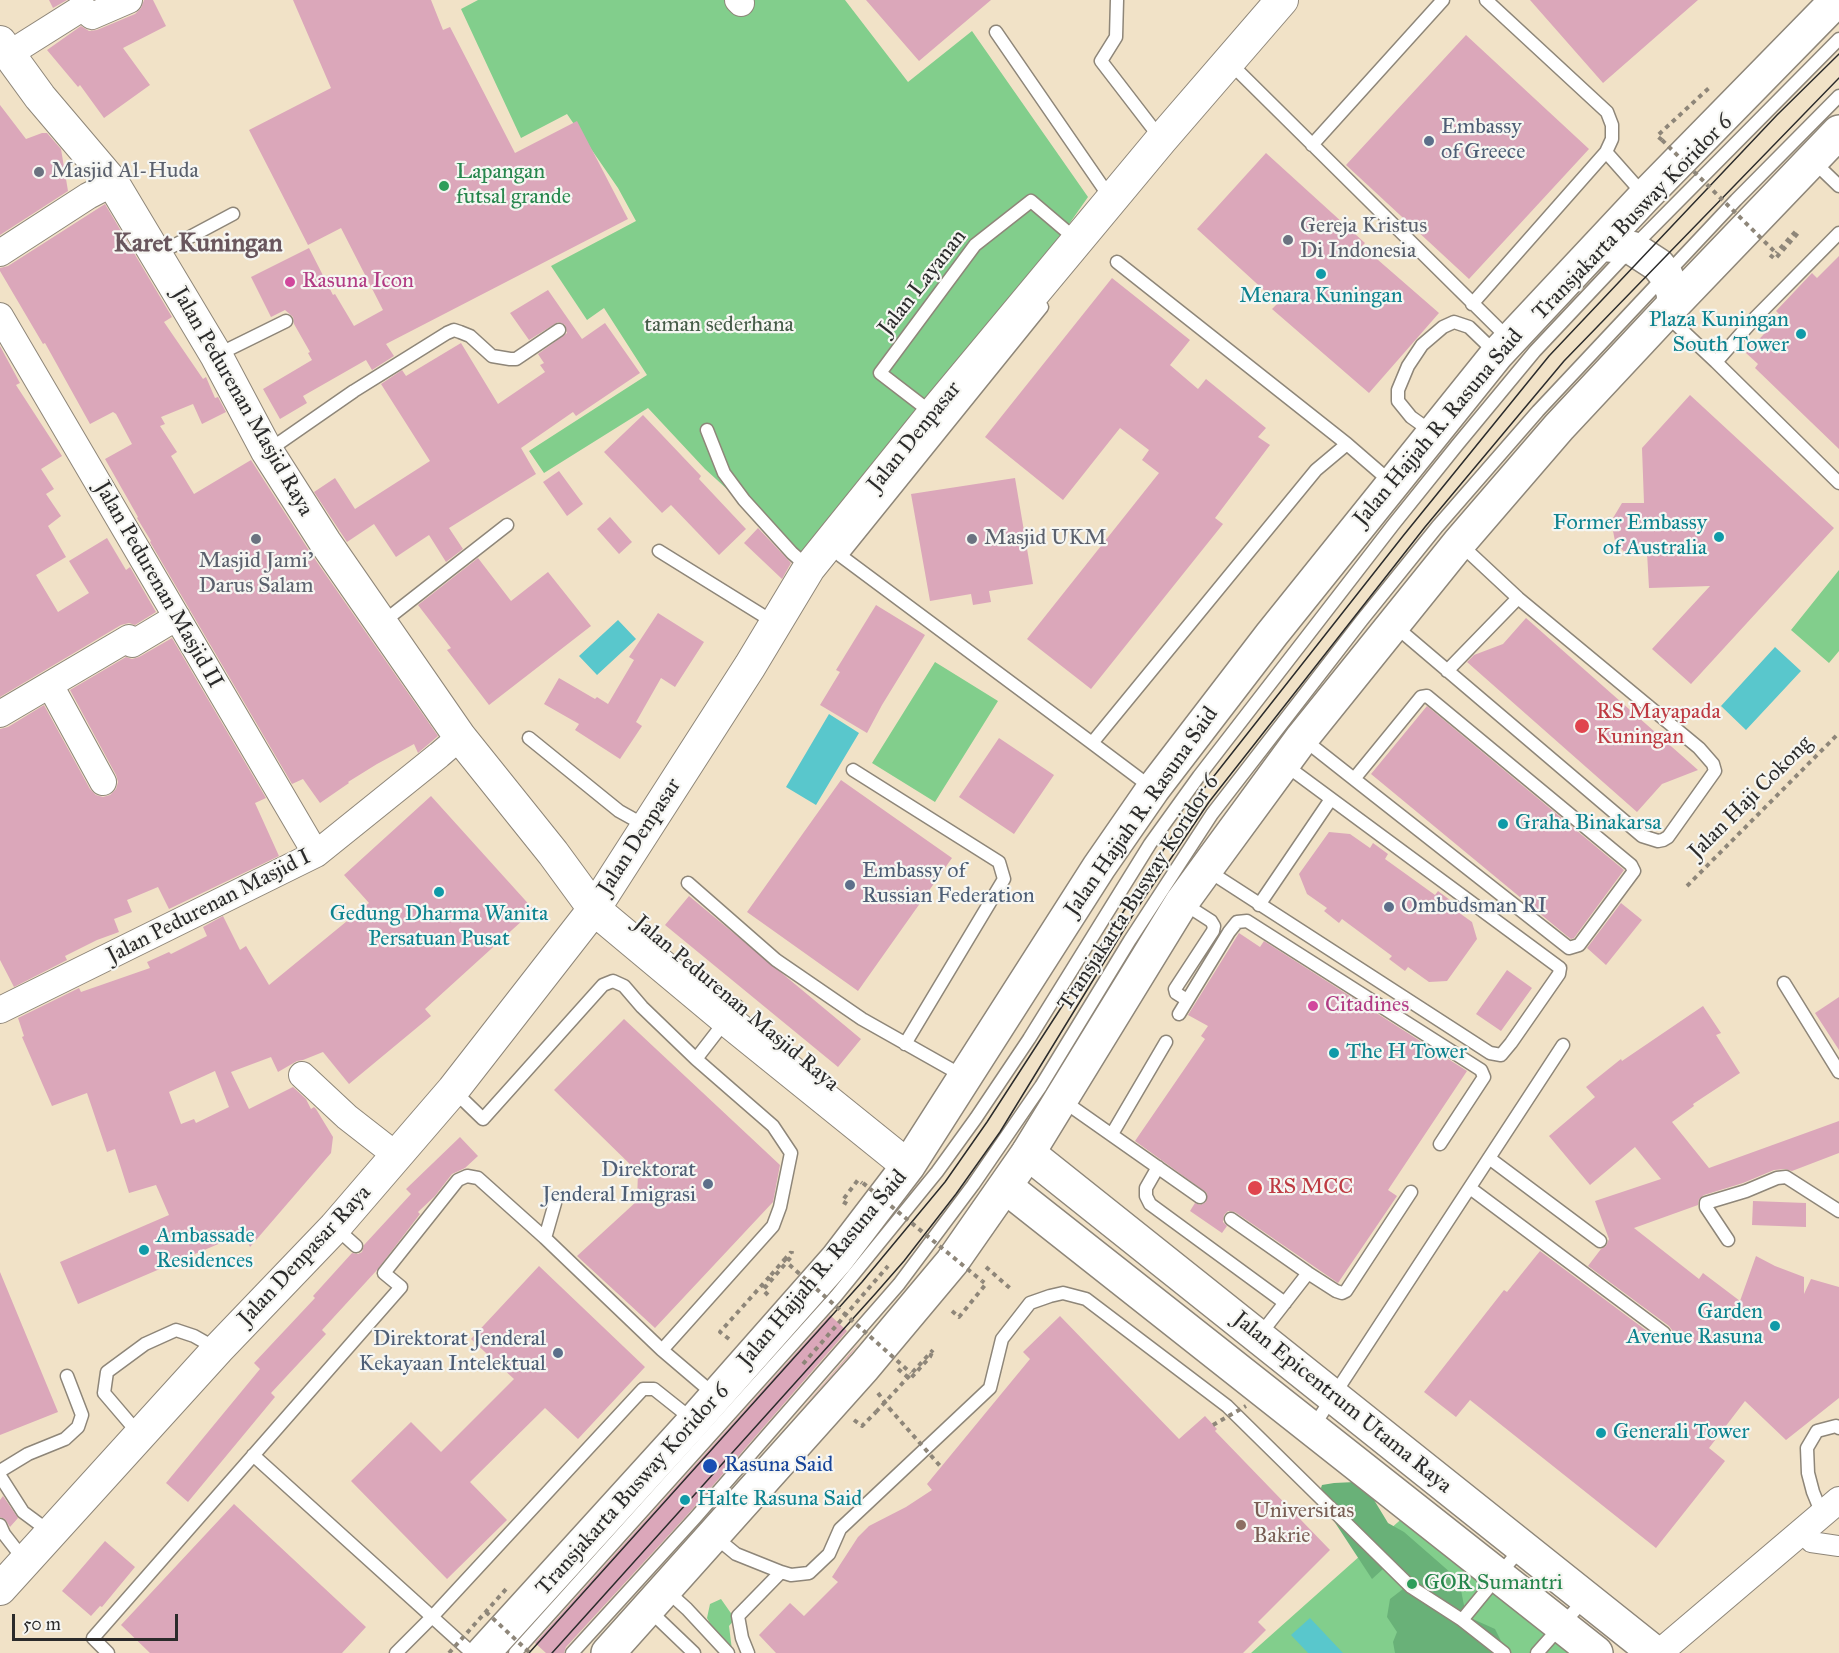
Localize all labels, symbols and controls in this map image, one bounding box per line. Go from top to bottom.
street label: Transjakarta Busway Koridor 6 [1528,110,1738,326]
place label: Embassy of Greece [1441,115,1525,166]
marker: Embassy of Greece [1422,134,1436,148]
place label: Masjid Al-Huda [51,159,199,185]
place label: Lapangan futsal grande [456,160,571,212]
marker: Masjid Al-Huda [32,165,46,179]
marker: Lapangan futsal grande [437,179,451,193]
place label: Gereja Kristus Di Indonesia [1300,214,1427,266]
street label: Jalan Layanan [873,225,973,341]
district label: Karet Kuningan [114,229,282,261]
marker: Gereja Kristus Di Indonesia [1281,233,1295,247]
marker: Menara Kuningan [1314,267,1328,281]
place label: Rasuna Icon [302,269,414,295]
marker: Rasuna Icon [283,275,297,289]
street label: Jalan Pedurenan Masjid Raya [166,283,318,521]
place label: Menara Kuningan [1239,284,1403,310]
place label: Plaza Kuningan South Tower [1649,308,1789,360]
park label: taman sederhana [644,313,794,339]
street label: Jalan Hajjah R. Rasuna Said [1349,324,1529,532]
marker: Plaza Kuningan South Tower [1794,327,1808,341]
street label: Jalan Denpasar [863,377,967,497]
street label: Jalan Pedurenan Masjid II [88,477,228,693]
place label: Former Embassy of Australia [1553,511,1707,562]
place label: Masjid UKM [984,526,1107,552]
marker: Former Embassy of Australia [1712,530,1726,544]
marker: Masjid Jami' Darus Salam [249,532,263,546]
marker: Masjid UKM [965,532,979,546]
place label: Masjid Jami' Darus Salam [198,549,314,600]
place label: RS Mayapada Kuningan [1596,700,1721,752]
street label: Jalan Hajjah R. Rasuna Said [1060,702,1224,922]
marker: RS Mayapada Kuningan [1573,717,1591,735]
street label: Jalan Haji Cokong [1684,731,1818,865]
street label: Transjakarta Busway Koridor 6 [1053,770,1225,1016]
street label: Jalan Denpasar [592,774,688,900]
place label: Graha Binakarsa [1515,811,1662,837]
marker: Graha Binakarsa [1496,817,1510,831]
street label: Jalan Pedurenan Masjid I [103,844,315,970]
place label: Embassy of Russian Federation [862,859,1035,910]
marker: Embassy of Russian Federation [843,878,857,892]
marker: Gedung Dharma Wanita Persatuan Pusat [432,885,446,899]
place label: Ombudsman RI [1401,894,1547,920]
marker: Ombudsman RI [1382,900,1396,914]
place label: Gedung Dharma Wanita Persatuan Pusat [330,902,548,954]
street label: Jalan Pedurenan Masjid Raya [628,910,844,1098]
place label: Citadines [1325,993,1409,1019]
marker: Citadines [1306,999,1320,1013]
place label: The H Tower [1346,1040,1467,1066]
marker: The H Tower [1327,1046,1341,1060]
place label: Direktorat Jenderal Imigrasi [542,1158,696,1210]
street label: Jalan Hajjah R. Rasuna Said [733,1165,913,1373]
place label: RS MCC [1268,1175,1353,1201]
marker: Direktorat Jenderal Imigrasi [701,1177,715,1191]
marker: RS MCC [1246,1179,1264,1197]
street label: Jalan Denpasar Raya [233,1180,377,1332]
place label: Ambassade Residences [156,1224,255,1276]
marker: Ambassade Residences [137,1243,151,1257]
place label: Garden Avenue Rasuna [1626,1300,1763,1352]
street label: Jalan Epicentrum Utama Raya [1227,1306,1457,1500]
marker: Garden Avenue Rasuna [1768,1319,1782,1333]
place label: Direktorat Jenderal Kekayaan Intelektual [359,1327,546,1378]
marker: Direktorat Jenderal Kekayaan Intelektual [551,1346,565,1360]
street label: Transjakarta Busway Koridor 6 [531,1379,735,1601]
place label: Generali Tower [1613,1420,1750,1446]
marker: Generali Tower [1594,1426,1608,1440]
place label: Rasuna Said [724,1453,833,1479]
marker: Rasuna Said [701,1457,719,1475]
place label: Halte Rasuna Said [697,1487,862,1513]
marker: Halte Rasuna Said [678,1493,692,1507]
place label: Universitas Bakrie [1253,1499,1354,1550]
marker: Universitas Bakrie [1234,1518,1248,1532]
place label: GOR Sumantri [1424,1571,1563,1597]
marker: GOR Sumantri [1405,1577,1419,1591]
scale bar [15,1602,182,1640]
text: 50 m [23,1613,61,1635]

